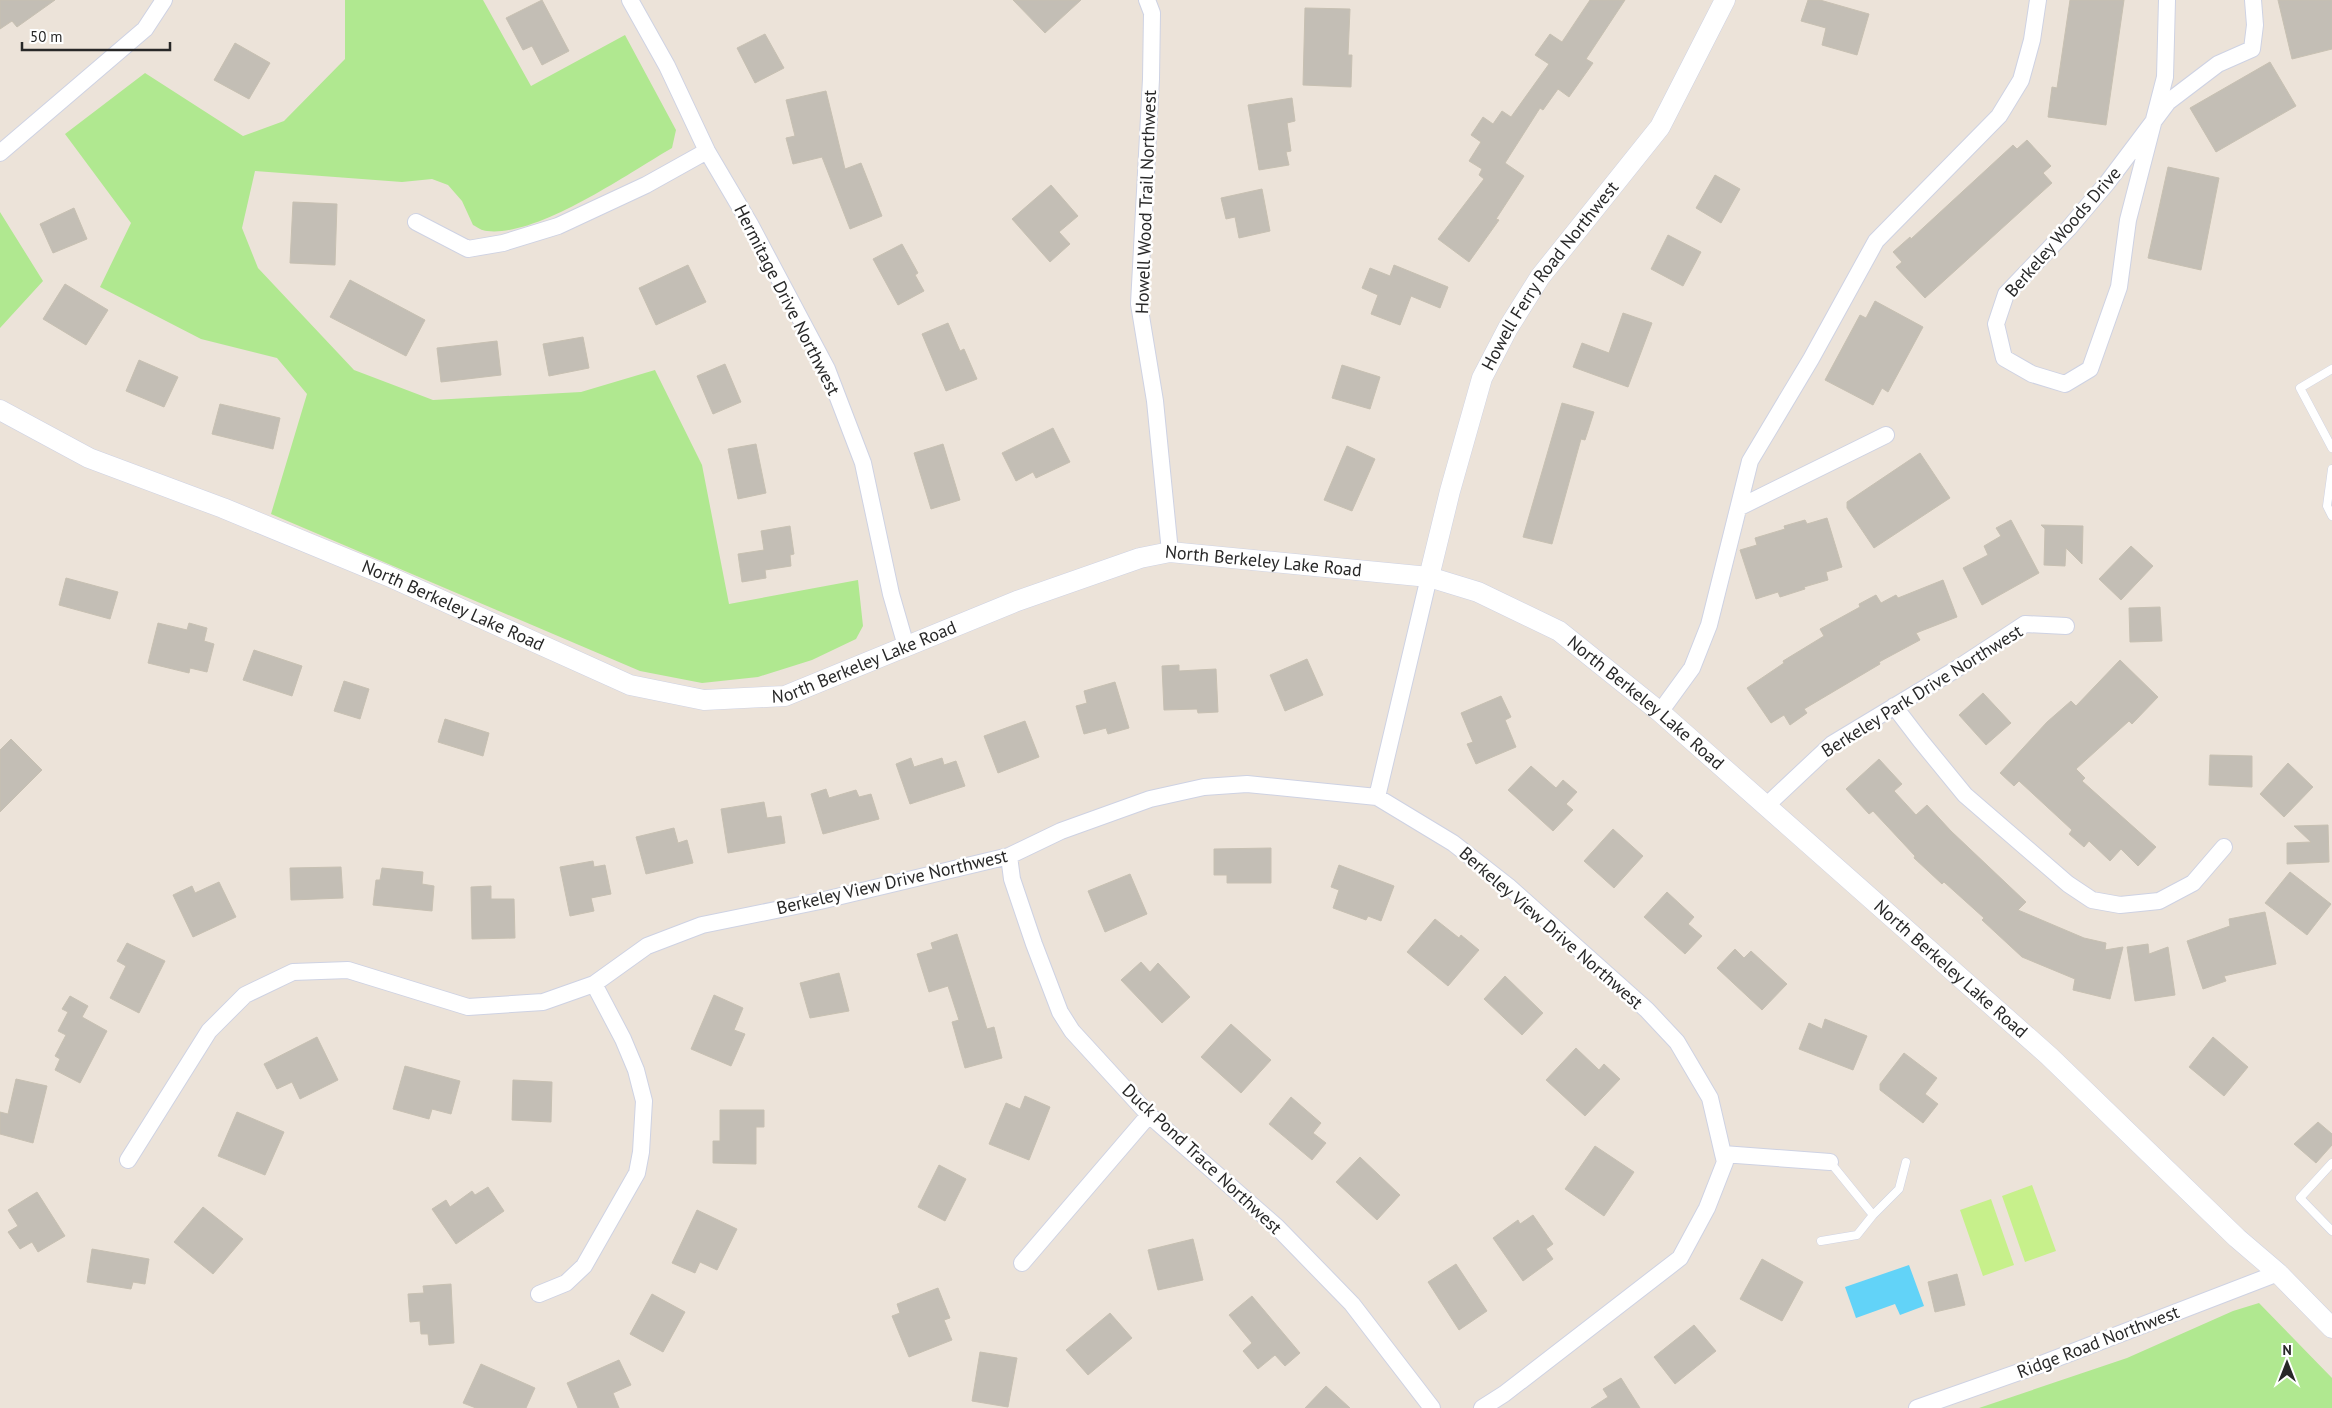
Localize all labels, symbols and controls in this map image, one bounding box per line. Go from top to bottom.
scale bar [22,20,170,52]
text: 50 m [30,27,63,46]
street label: Howell Wood Trail Northwest [1130,89,1161,314]
street label: Berkeley Woods Drive [2000,162,2126,302]
street label: Howell Ferry Road Northwest [1476,176,1623,374]
street label: Hermitage Drive Northwest [729,201,846,399]
street label: North Berkeley Lake Road [1164,540,1363,581]
street label: North Berkeley Lake Road [358,554,548,656]
street label: North Berkeley Lake Road [771,615,960,708]
street label: Berkeley Park Drive Northwest [1817,619,2026,762]
street label: North Berkeley Lake Road [1563,630,1729,774]
street label: Berkeley View Drive Northwest [1455,841,1648,1014]
street label: Berkeley View Drive Northwest [774,844,1010,919]
street label: North Berkeley Lake Road [1869,895,2033,1043]
street label: Duck Pond Trace Northwest [1118,1078,1287,1239]
street label: Ridge Road Northwest [2013,1300,2182,1383]
north arrow [2262,1338,2312,1388]
text: N [2282,1341,2292,1359]

